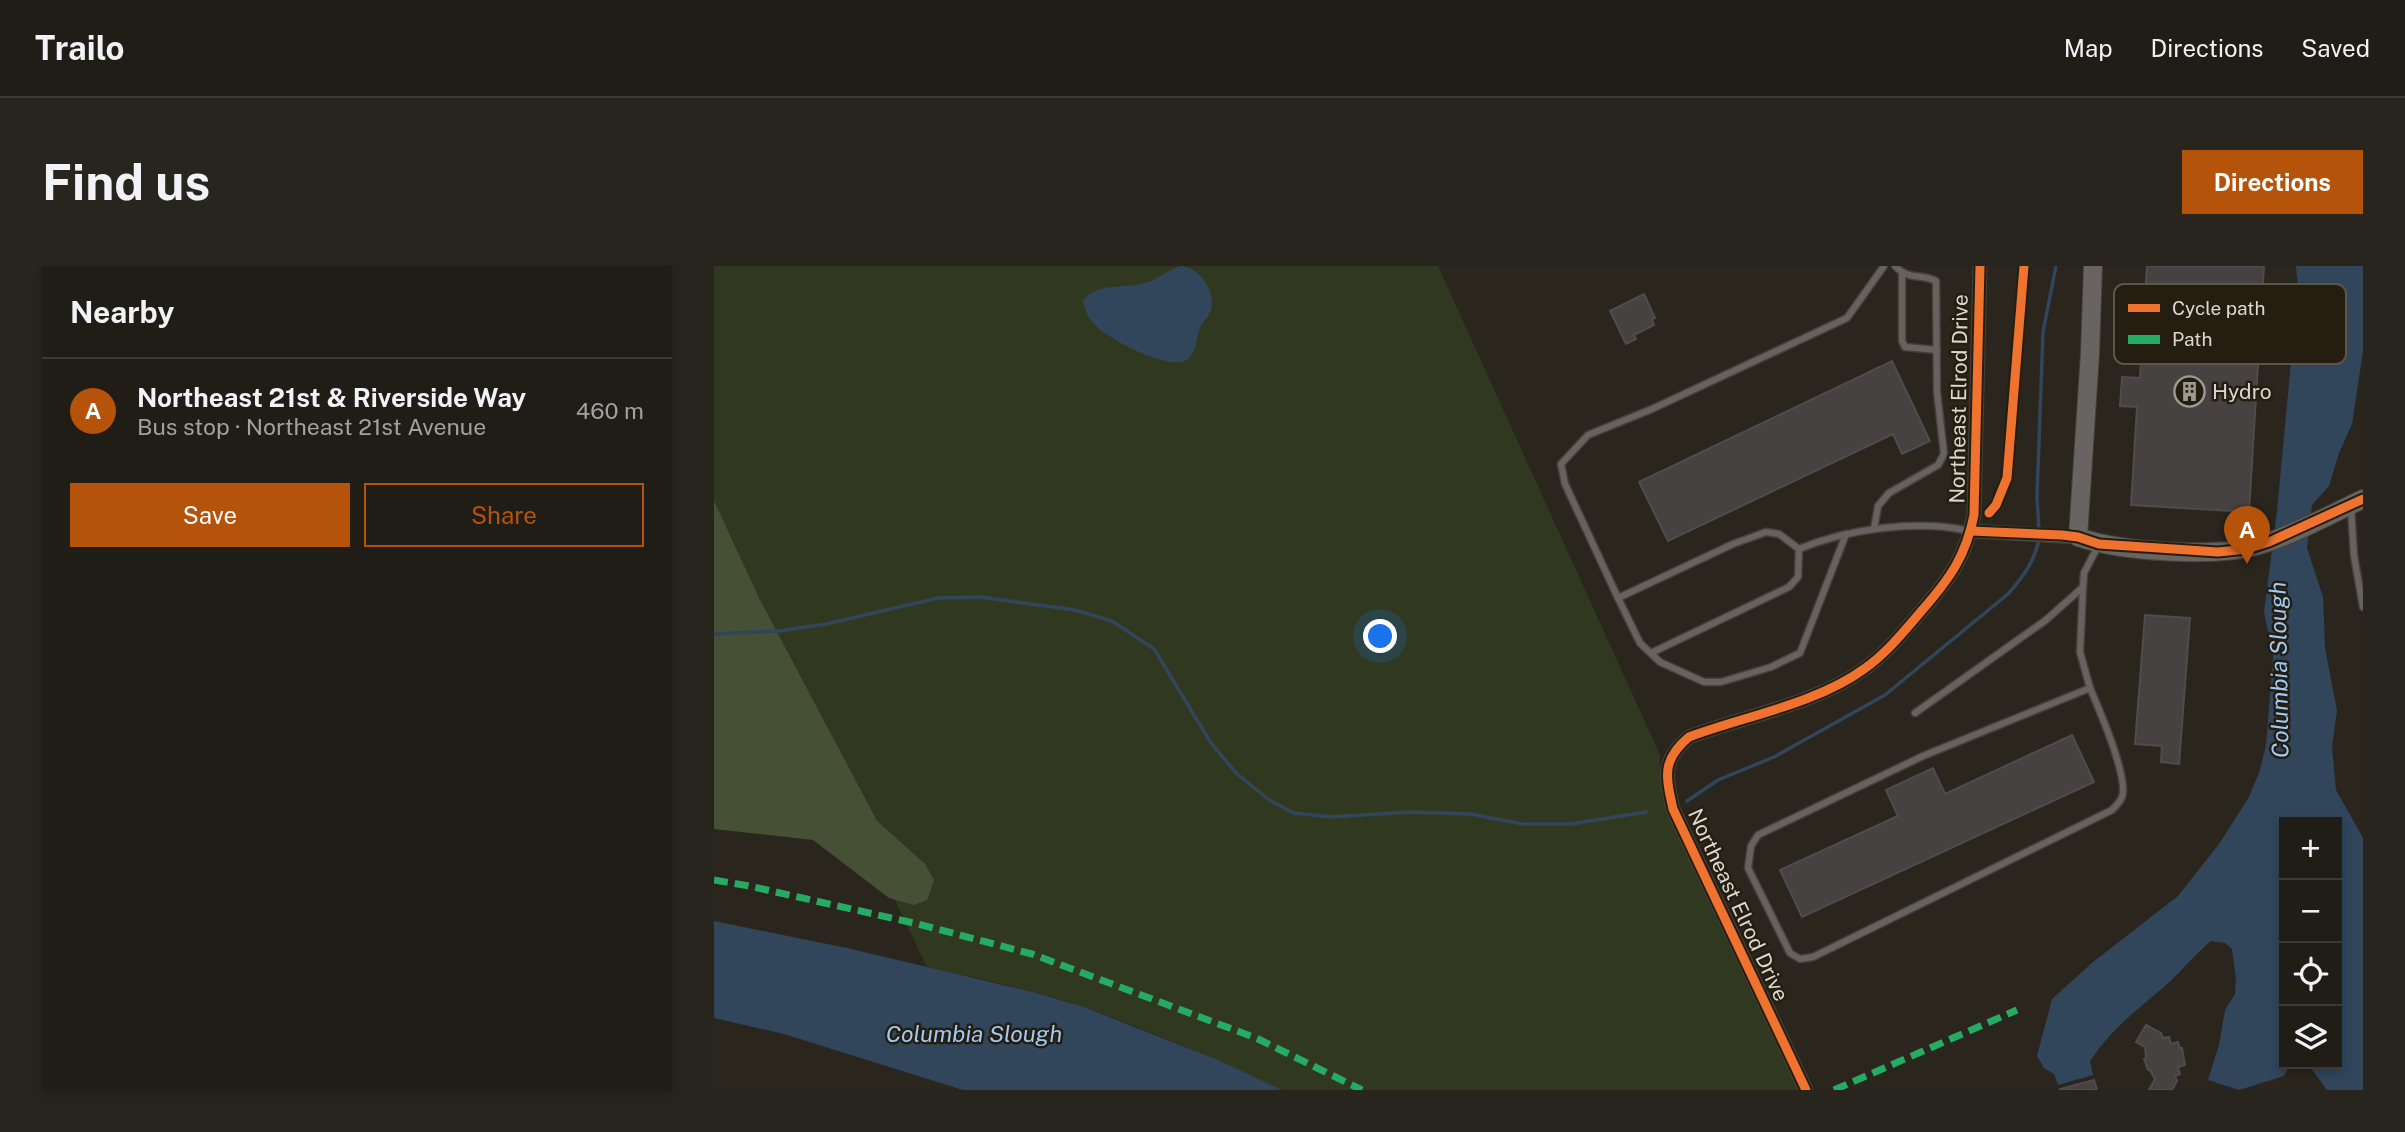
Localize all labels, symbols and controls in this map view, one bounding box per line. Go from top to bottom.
text: Trailo [35,29,125,67]
text: Map [2064,34,2113,62]
text: Directions [2151,34,2263,62]
text: Saved [2301,34,2370,62]
button: Directions [2182,150,2363,214]
text: Find us [42,153,210,211]
legend [2114,284,2346,364]
text: Nearby [70,294,174,330]
street label: Northeast Elrod Drive [1944,294,1973,504]
text: Cycle path [2172,297,2265,319]
text: Path [2172,328,2212,350]
building icon: Hydro [2172,375,2206,409]
place label: Hydro [2212,379,2272,404]
text: Northeast 21st & Riverside Way [137,382,526,413]
text: A [85,397,101,424]
text: 460 m [576,397,644,424]
text: Bus stop · Northeast 21st Avenue [137,413,486,440]
button: Save [70,483,350,547]
button: Share [364,483,644,547]
pin: A [2224,506,2270,564]
water label: Columbia Slough [2263,582,2294,758]
your location [1363,619,1397,653]
street label: Northeast Elrod Drive [1683,805,1794,1005]
map controls [2279,817,2342,1069]
button: + [2279,817,2342,880]
button: − [2279,880,2342,943]
button: locate [2279,943,2342,1006]
button: layers [2279,1006,2342,1069]
water label: Columbia Slough [886,1020,1062,1047]

